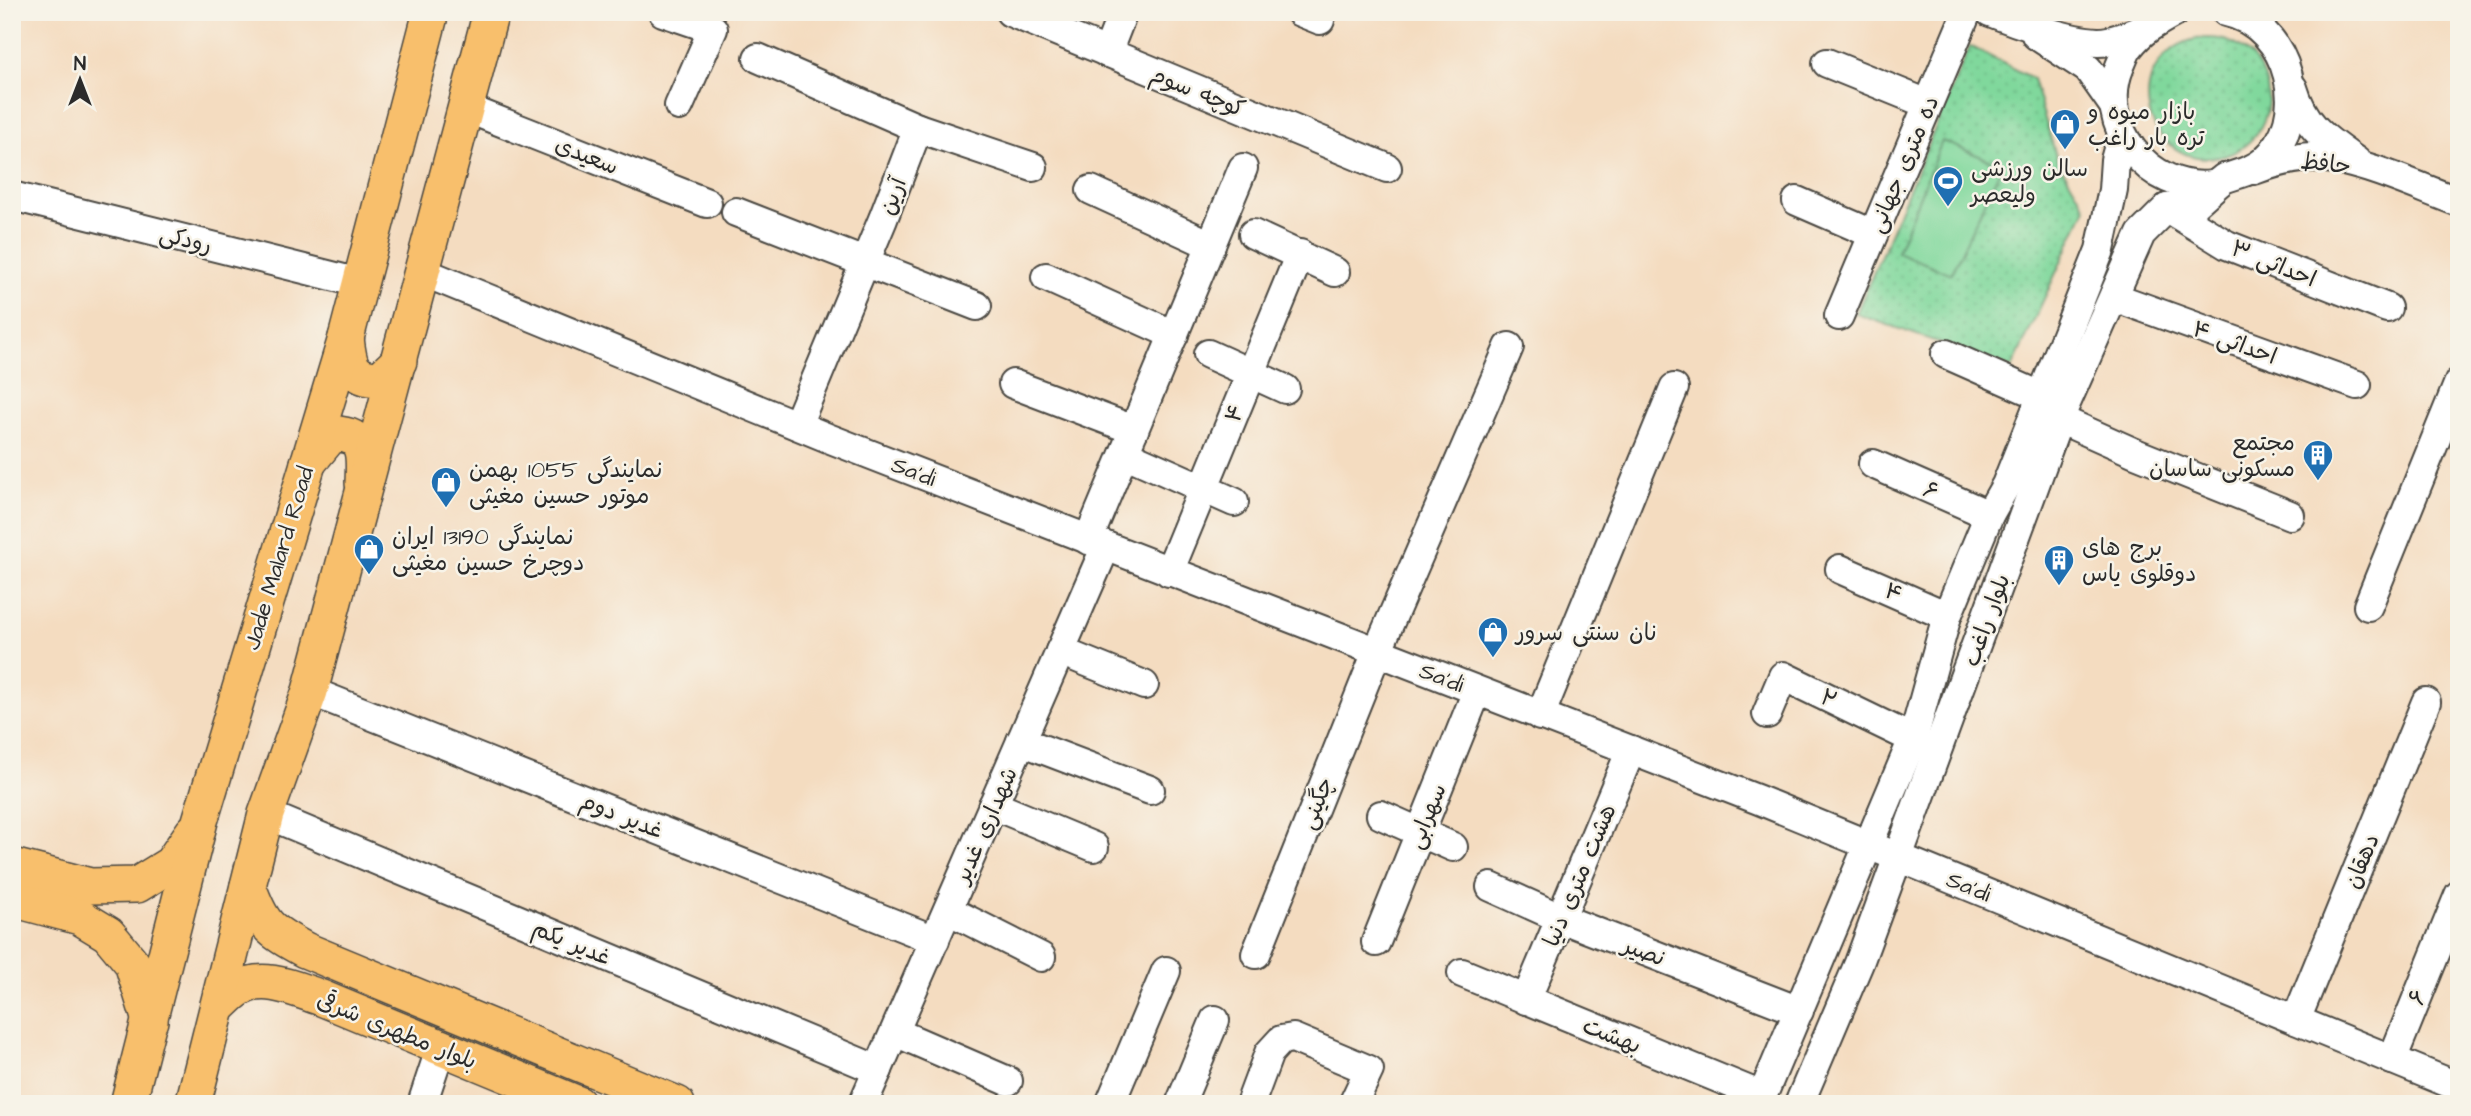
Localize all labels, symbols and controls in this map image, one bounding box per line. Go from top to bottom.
north arrow [46,46,116,116]
text: N [74,51,86,78]
street label: کوچه سوم [1145,58,1250,125]
street label: ده متری جهانی [1861,91,1947,238]
place label: بازار میوه و تره بار راغب [2086,96,2205,154]
shop icon: بازار میوه و تره بار راغب [2048,107,2082,151]
street label: سعیدی [550,129,623,183]
street label: حافظ [2299,145,2353,183]
place label: سالن ورزشی ولیعصر [1969,153,2088,211]
sports icon: سالن ورزشی ولیعصر [1931,164,1965,208]
street label: آرین [871,172,915,220]
street label: رودکی [156,218,215,262]
street label: احداثی ۳ [2226,232,2321,296]
street label: احداثی ۴ [2188,313,2281,373]
street label: ۴ [1217,399,1253,427]
place label: مجتمع مسکونی ساسان [2149,427,2295,485]
building icon: مجتمع مسکونی ساسان [2301,438,2335,482]
street label: Sa'di [887,449,941,495]
place label: نمایندگی 1055 بهمن موتور حسین مغیثی [469,454,663,512]
street label: Jade Malard Road [236,463,322,654]
shop icon: نمایندگی 1055 بهمن موتور حسین مغیثی [429,465,463,509]
street label: ۶ [1918,473,1943,508]
place label: نمایندگی 13190 ایران دوچرخ حسین مغیثی [392,521,584,579]
shop icon: نمایندگی 13190 ایران دوچرخ حسین مغیثی [352,532,386,576]
place label: برج های دوقلوی یاس [2082,532,2196,590]
building icon: برج های دوقلوی یاس [2042,543,2076,587]
street label: بلوار راغب [1955,569,2018,671]
street label: ۴ [1879,575,1908,611]
shop icon: نان سنتی سرور [1476,615,1510,659]
place label: نان سنتی سرور [1514,617,1657,649]
street label: Sa'di [1415,655,1469,701]
street label: ۲ [1815,681,1843,717]
street label: شهداری غدیر [945,762,1026,890]
street label: چگینی [1292,772,1342,834]
street label: سهرابی [1399,779,1455,854]
street label: غدیر دوم [575,785,668,848]
street label: هشت متری دنیا [1535,799,1624,952]
street label: دهقان [2336,829,2387,894]
street label: Sa'di [1942,864,1996,910]
street label: غدیر یکم [527,912,616,975]
street label: نصیر [1616,928,1670,975]
street label: بلوار مطهری شرقی [312,984,481,1078]
street label: ۶ [2400,985,2435,1010]
street label: بهشت [1578,1010,1646,1062]

